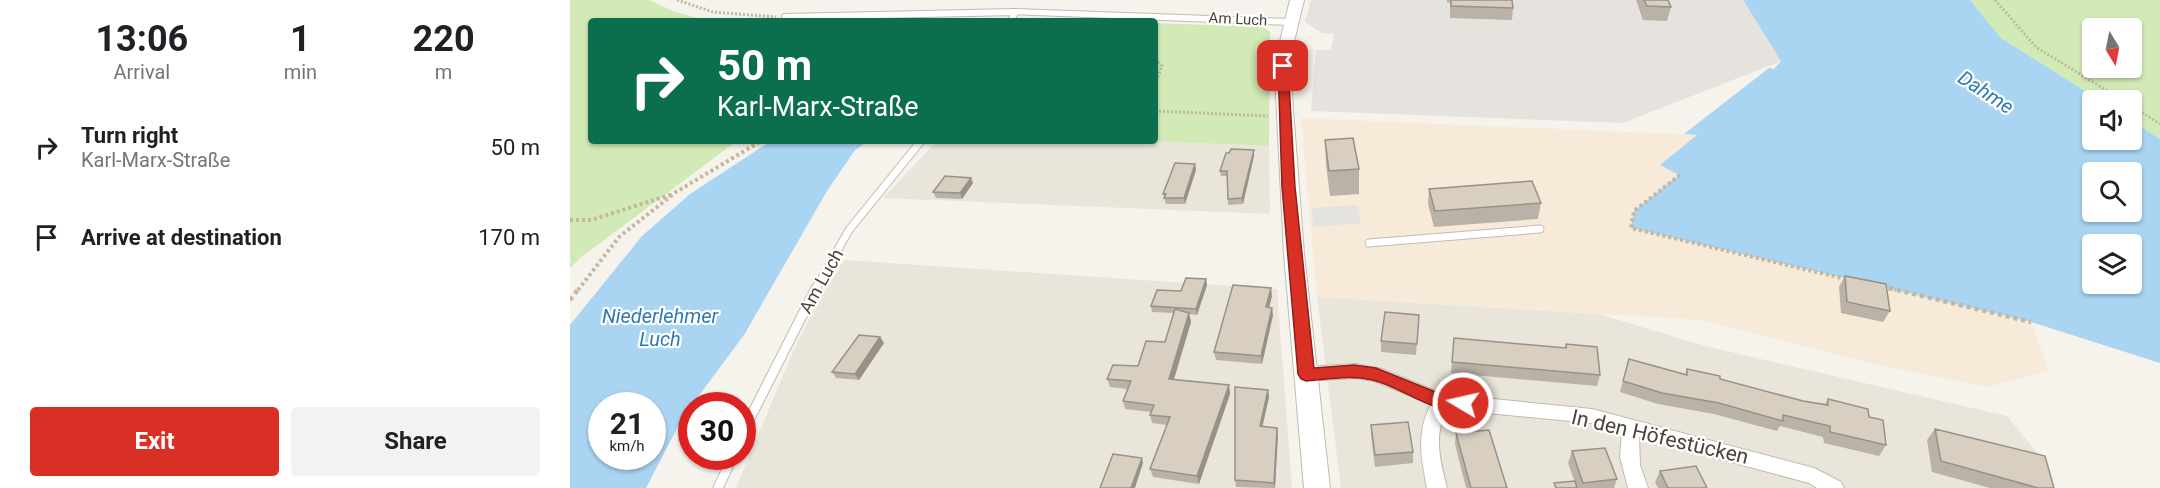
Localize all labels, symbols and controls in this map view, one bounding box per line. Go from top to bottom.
street label: Am Luch [1208,8,1268,30]
text: 13:06 [95,18,188,60]
text: 1 [290,18,311,60]
text: 220 [413,18,475,60]
north arrow [2082,18,2142,78]
map controls [2082,18,2142,294]
pin [1257,40,1308,91]
text: 50 m [717,41,812,90]
icon: right [618,42,696,120]
icon: arrive [1266,49,1299,82]
text: Arrival [113,60,170,84]
text: min [284,60,317,84]
text: m [435,60,452,84]
water label: Dahme [1954,65,2018,119]
button: sound [2082,90,2142,150]
text: Karl-Marx-Straße [717,91,919,123]
text: Turn right [81,123,178,148]
icon: right [30,131,63,164]
text: 50 m [491,135,540,160]
text: Karl-Marx-Straße [81,148,230,172]
button: search [2082,162,2142,222]
icon: arrive [30,221,63,254]
text: Arrive at destination [81,225,282,250]
text: 170 m [478,225,540,250]
button: layers [2082,234,2142,294]
street label: Am Luch [795,245,847,317]
water label: Niederlehmer Luch [602,304,720,351]
position arrow [1431,371,1495,435]
speed limit sign: 30 [678,392,756,470]
street label: In den Höfestücken [1569,405,1751,469]
text: 21 [610,406,644,441]
button: Exit [30,407,279,476]
button: Share [291,407,540,476]
text: km/h [609,437,645,455]

